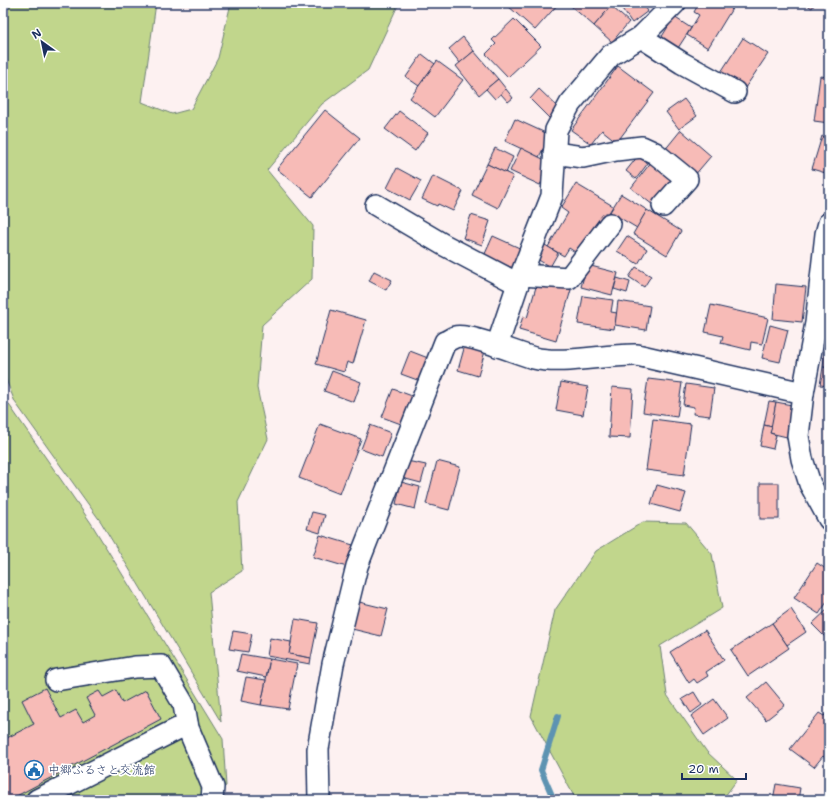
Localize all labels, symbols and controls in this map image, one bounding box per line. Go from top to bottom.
north arrow [22,22,62,62]
text: N [29,25,45,43]
scale bar [682,755,746,781]
public building icon: 中郷ふるさと交流館 [23,759,45,781]
text: 20 m [688,761,719,777]
place label: 中郷ふるさと交流館 [48,762,156,778]

